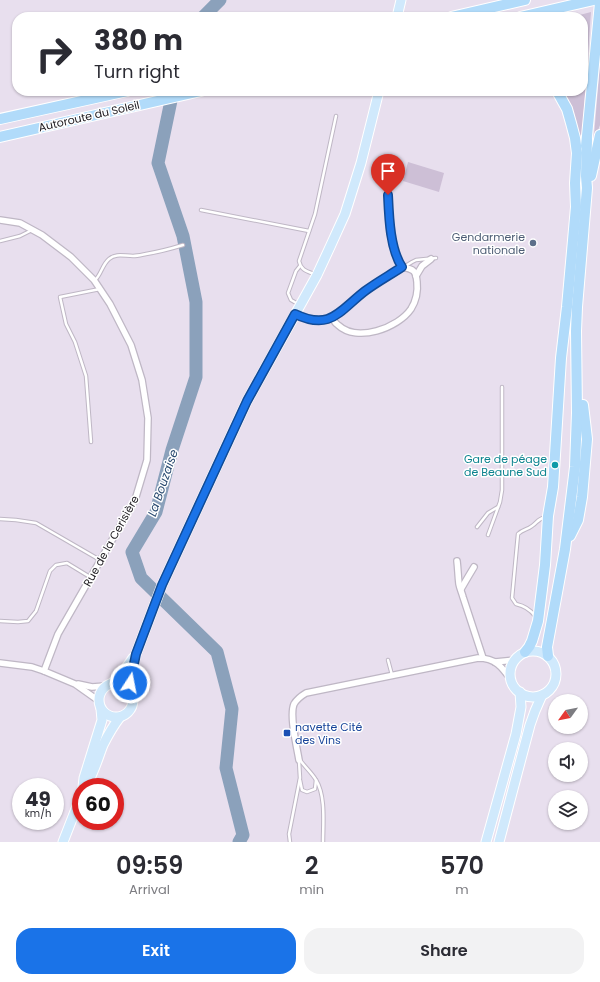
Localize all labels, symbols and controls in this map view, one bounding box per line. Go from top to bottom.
text: 380 m [94,21,183,60]
icon: right [28,28,80,80]
text: Turn right [94,59,180,84]
street label: Autoroute du Soleil [37,97,141,135]
pin [371,154,405,195]
icon: arrive [377,160,399,182]
place label: Gendarmerie nationale [452,229,525,258]
marker: Gendarmerie nationale [528,238,538,248]
water label: La Bouzaise [143,447,182,519]
place label: Gare de péage de Beaune Sud [464,451,547,480]
marker: Gare de péage de Beaune Sud [550,460,560,470]
street label: Rue de la Cerisière [79,492,143,590]
position arrow [109,662,151,704]
north arrow [548,694,588,734]
map controls [548,694,588,830]
place label: navette Cité des Vins [295,719,362,748]
marker: navette Cité des Vins [282,728,292,738]
button: sound [548,742,588,782]
speed limit sign: 60 [72,778,124,830]
text: 49 [25,785,51,813]
button: layers [548,790,588,830]
text: km/h [25,806,51,821]
text: 09:59 [116,849,183,882]
text: 2 [305,849,318,882]
text: 570 [440,849,484,882]
text: Arrival [129,880,170,899]
text: min [299,880,324,899]
text: m [455,880,469,899]
button: Exit [16,928,296,974]
button: Share [304,928,584,974]

